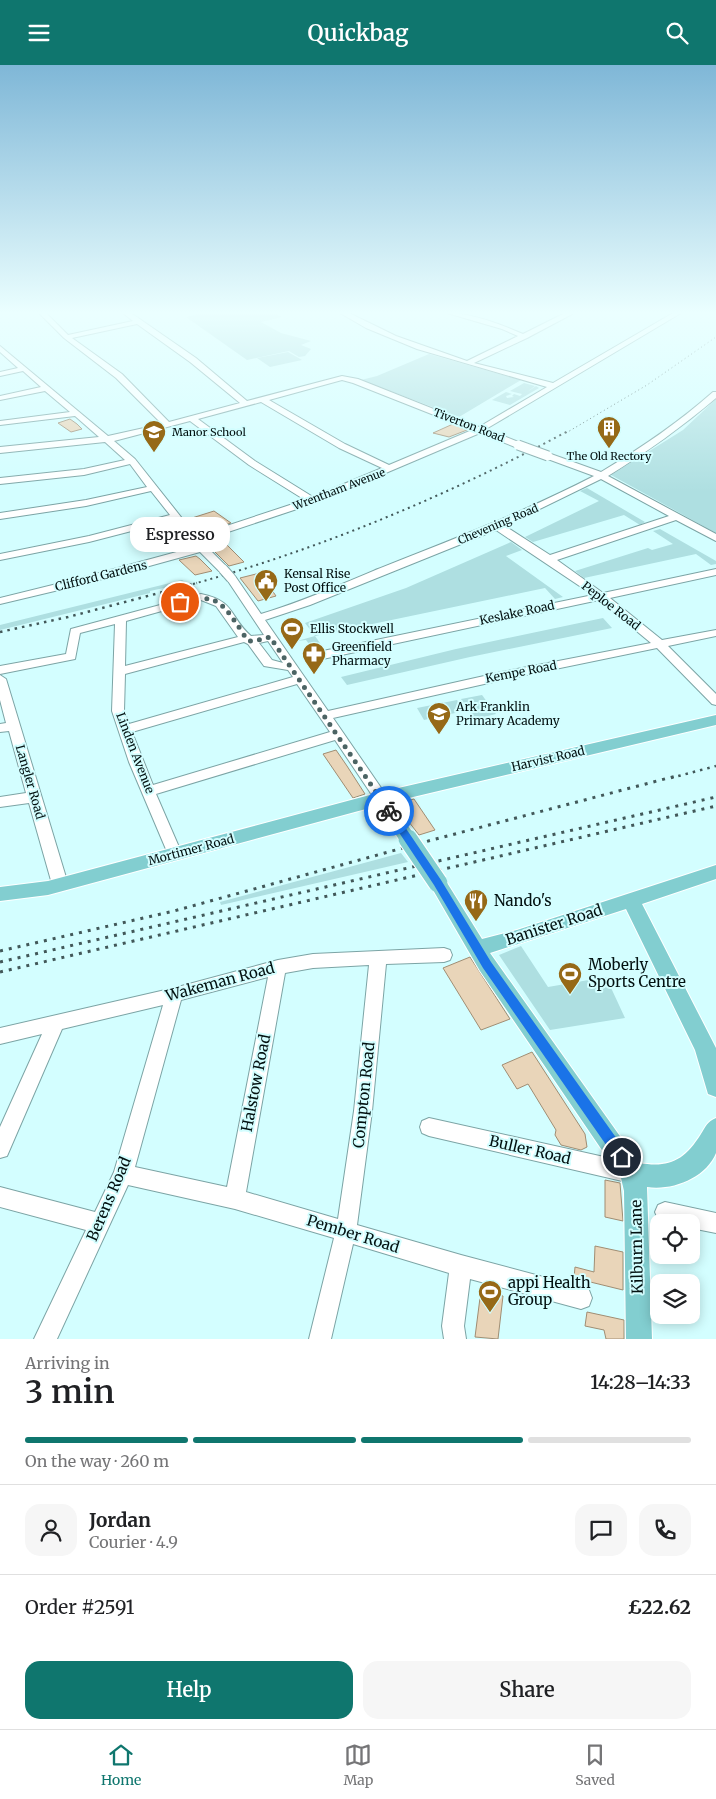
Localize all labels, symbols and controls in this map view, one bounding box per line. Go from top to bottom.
icon: menu [25,19,53,47]
text: Quickbag [308,19,408,47]
icon: search [663,19,691,47]
street label: Tiverton Road [431,405,507,445]
building icon: The Old Rectory [596,415,622,449]
school or university icon: Manor School [141,419,167,453]
place label: Manor School [172,425,246,439]
place label: The Old Rectory [567,449,652,463]
street label: Wrentham Avenue [290,465,387,513]
street label: Chevening Road [456,501,541,547]
callout: Espresso [130,517,230,552]
text: Espresso [145,524,215,544]
street label: Clifford Gardens [53,557,148,594]
place label: Kensal Rise Post Office [284,566,350,595]
public building icon: Kensal Rise Post Office [253,568,279,602]
street label: Peploe Road [579,578,644,633]
pin [159,581,201,623]
icon: bag [166,588,194,616]
street label: Keslake Road [478,597,556,628]
sports icon: Ellis Stockwell [279,616,305,650]
place label: Ellis Stockwell [310,621,394,636]
place label: Greenfield Pharmacy [332,639,392,668]
pharmacy icon: Greenfield Pharmacy [301,641,327,675]
street label: Kempe Road [484,657,558,686]
place label: Ark Franklin Primary Academy [455,699,560,728]
school or university icon: Ark Franklin Primary Academy [426,701,452,735]
street label: Linden Avenue [113,710,158,795]
street label: Langler Road [13,743,48,821]
street label: Harvist Road [510,743,586,774]
courier [364,786,414,836]
icon: bike [375,797,403,825]
street label: Mortimer Road [146,831,235,868]
restaurant icon: Nando's [463,888,489,922]
place label: Nando's [494,891,552,910]
street label: Banister Road [503,900,605,949]
place label: Moberly Sports Centre [588,955,686,991]
street label: Wakeman Road [162,958,277,1005]
sports icon: Moberly Sports Centre [557,961,583,995]
street label: Halstow Road [237,1033,274,1133]
street label: Compton Road [348,1041,379,1149]
street label: Buller Road [487,1131,573,1168]
pin [601,1136,643,1178]
icon: home [608,1143,636,1171]
street label: Berens Road [82,1154,135,1244]
street label: Kilburn Lane [626,1200,647,1294]
street label: Pember Road [305,1210,402,1257]
map controls [650,1214,700,1324]
button: locate [650,1214,700,1264]
place label: appi Health Group [508,1273,591,1309]
button: layers [650,1274,700,1324]
sports icon: appi Health Group [477,1279,503,1313]
text: Arriving in [25,1353,110,1373]
text: 14:28–14:33 [590,1370,691,1394]
text: 3 min [25,1372,115,1412]
text: On the way · 260 m [25,1451,169,1471]
button: person [25,1504,77,1556]
button: chat [575,1504,627,1556]
button: phone [639,1504,691,1556]
text: Jordan [89,1508,151,1532]
text: Courier · 4.9 [89,1532,178,1552]
text: Order #2591 [25,1595,134,1619]
text: £22.62 [627,1595,691,1619]
button: Help [25,1661,353,1719]
button: Share [363,1661,691,1719]
tab: Home [101,1741,141,1789]
tab: Map [343,1741,373,1789]
tab: Saved [575,1741,615,1789]

